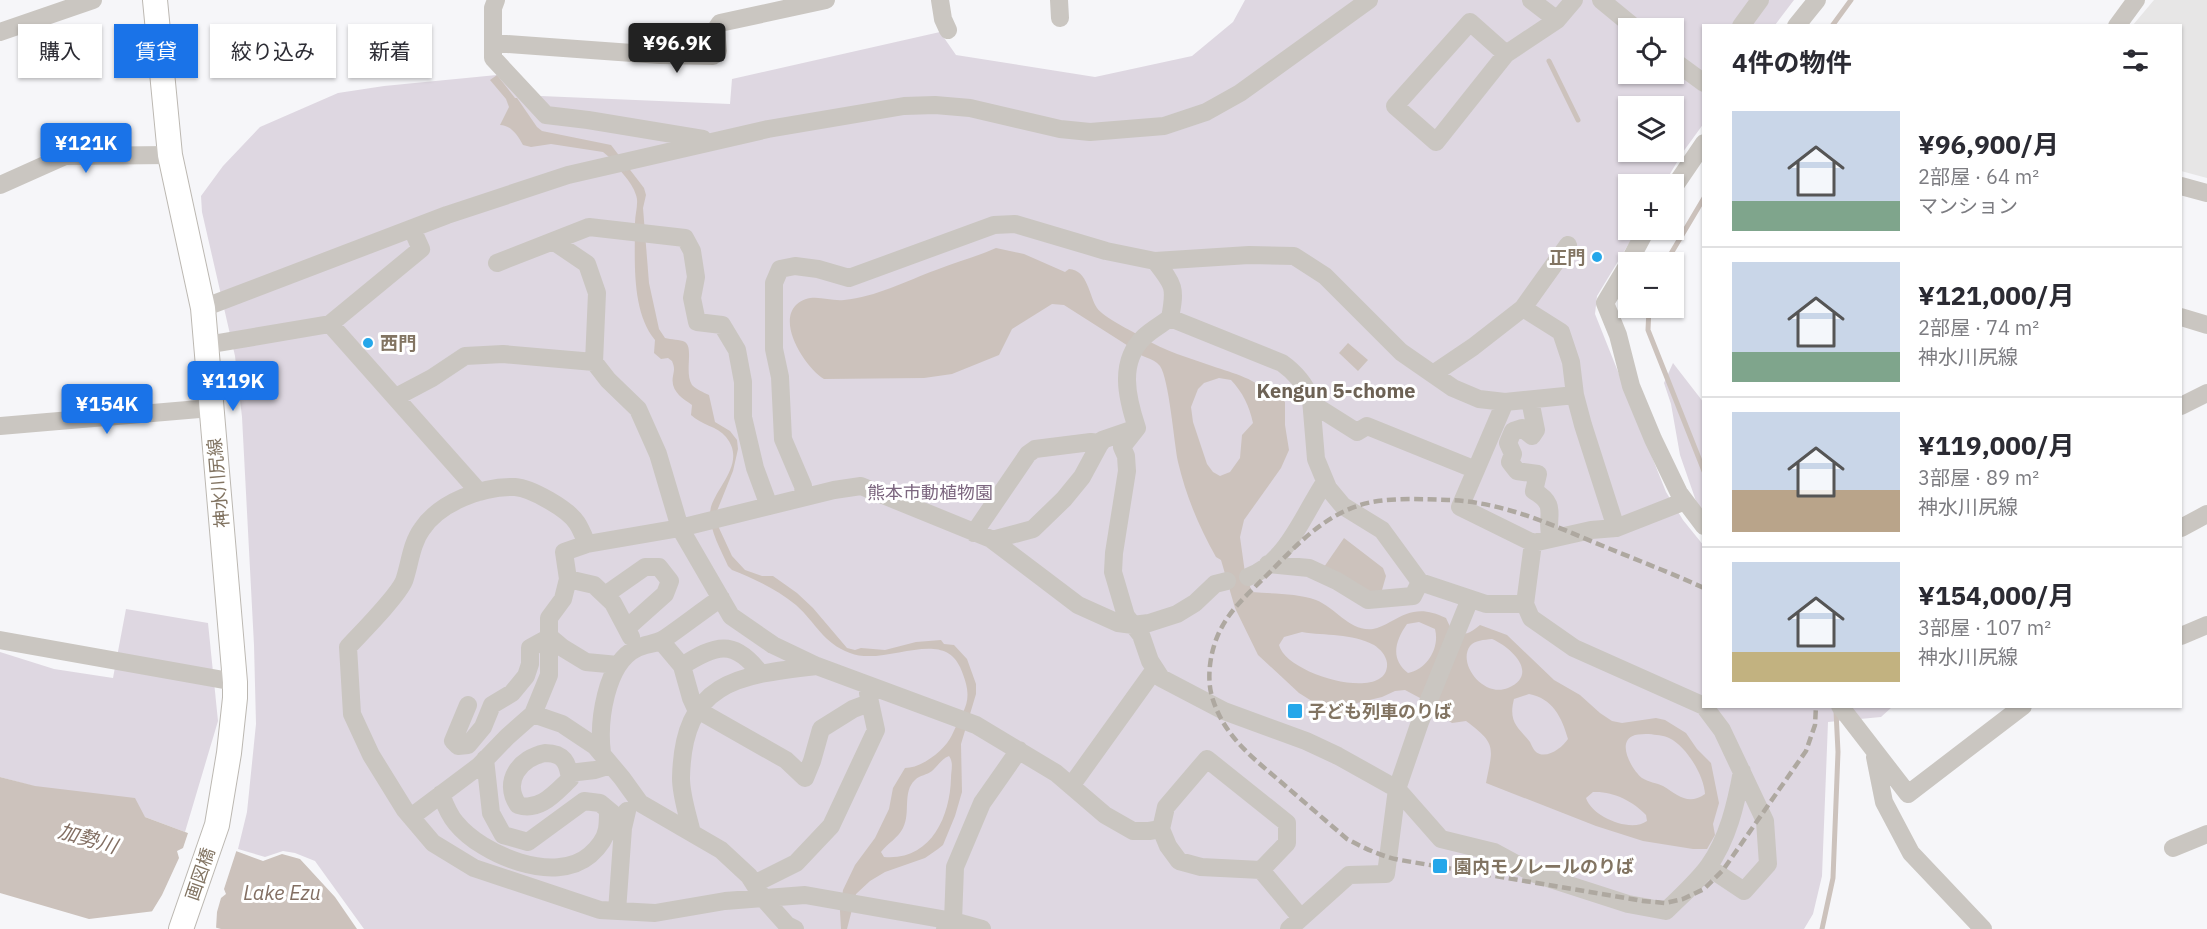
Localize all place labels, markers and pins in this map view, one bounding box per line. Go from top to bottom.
pin: ¥96.9K [628,23,726,74]
pin: ¥121K [44,123,128,174]
place label: 正門 [1549,246,1585,269]
marker: 正門 [1590,250,1604,264]
place label: 西門 [380,332,416,355]
marker: 西門 [361,336,375,350]
pin: ¥119K [191,361,275,412]
pin: ¥154K [65,384,149,435]
place label: 子ども列車のりば [1308,700,1452,723]
marker: 子ども列車のりば [1286,702,1304,720]
place label: 園内モノレールのりば [1454,855,1634,878]
marker: 園内モノレールのりば [1431,857,1449,875]

